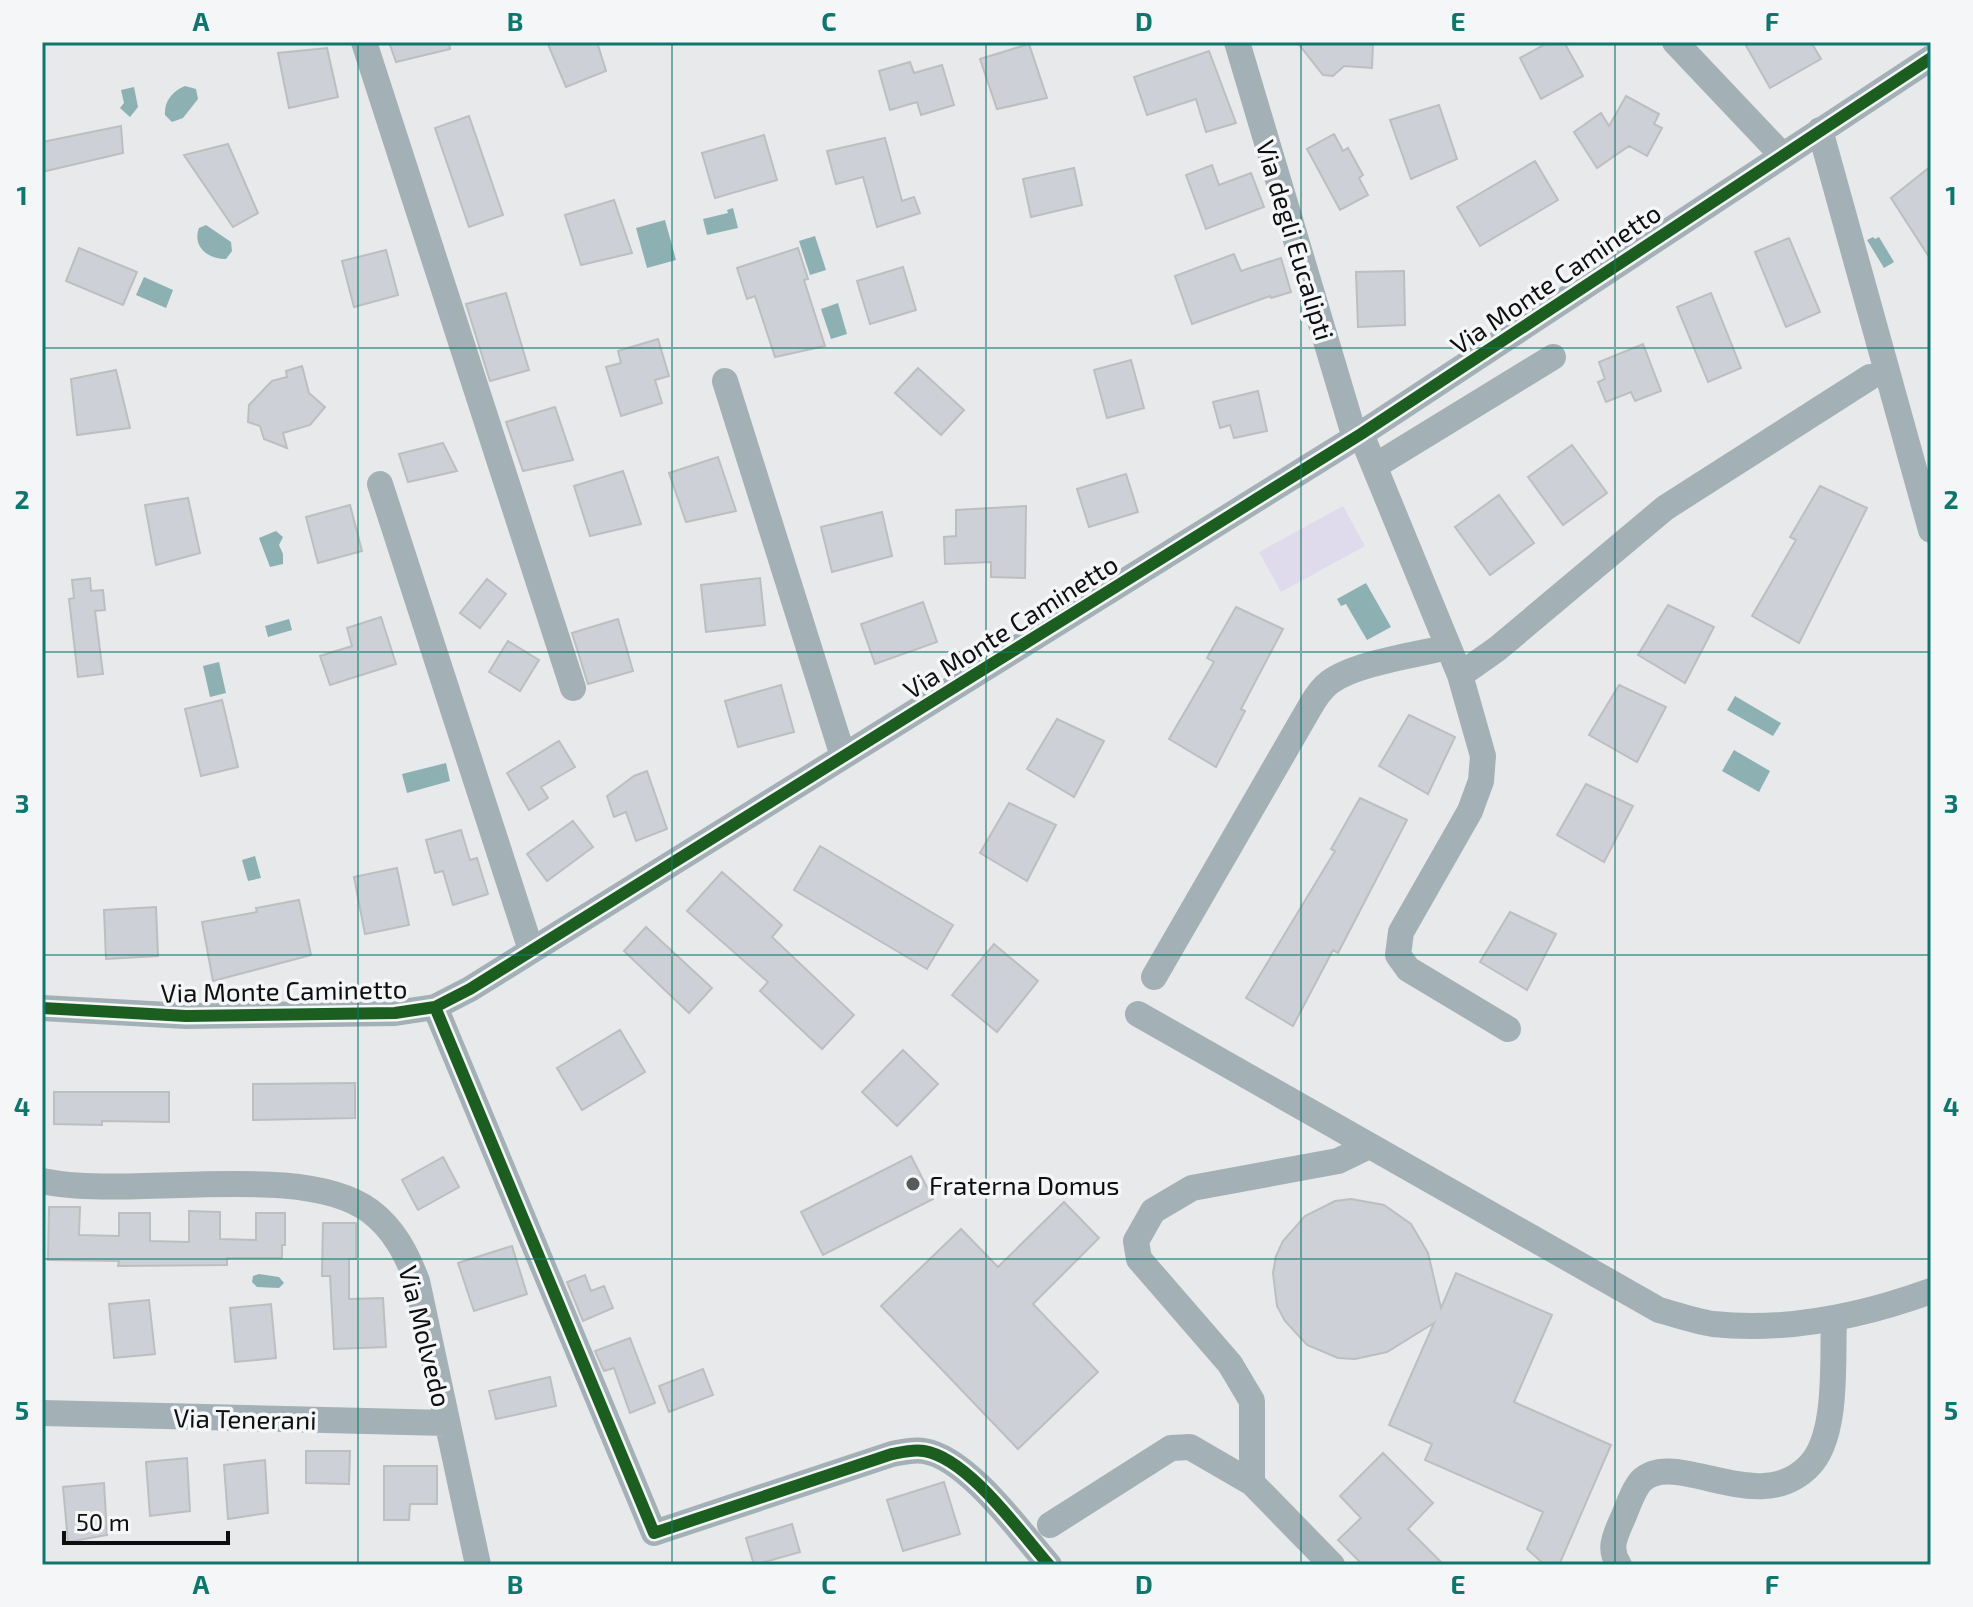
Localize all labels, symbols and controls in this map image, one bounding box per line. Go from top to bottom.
text: A [193,5,210,36]
text: B [507,5,523,36]
text: C [821,5,837,36]
text: D [1135,5,1153,36]
text: E [1450,5,1466,36]
text: F [1765,5,1779,36]
street label: Via degli Eucalipti [1251,136,1341,344]
text: 1 [16,179,28,210]
text: 1 [1945,179,1957,210]
street label: Via Monte Caminetto [1444,196,1666,360]
text: 2 [14,483,30,514]
text: 2 [1943,483,1959,514]
street label: Via Monte Caminetto [897,547,1123,705]
text: 3 [15,787,29,818]
text: 3 [1944,787,1958,818]
street label: Via Monte Caminetto [160,972,408,1008]
text: 4 [14,1090,30,1121]
text: 4 [1943,1090,1959,1121]
place label: Fraterna Domus [929,1169,1120,1200]
marker: Fraterna Domus [904,1175,922,1193]
street label: Via Molvedo [394,1262,458,1410]
text: 5 [15,1394,29,1425]
text: 5 [1944,1394,1958,1425]
street label: Via Tenerani [173,1401,317,1435]
scale bar [64,1495,228,1545]
text: 50 m [76,1507,130,1536]
text: A [193,1568,210,1599]
text: B [507,1568,523,1599]
text: C [821,1568,837,1599]
text: D [1135,1568,1153,1599]
text: E [1450,1568,1466,1599]
text: F [1765,1568,1779,1599]

